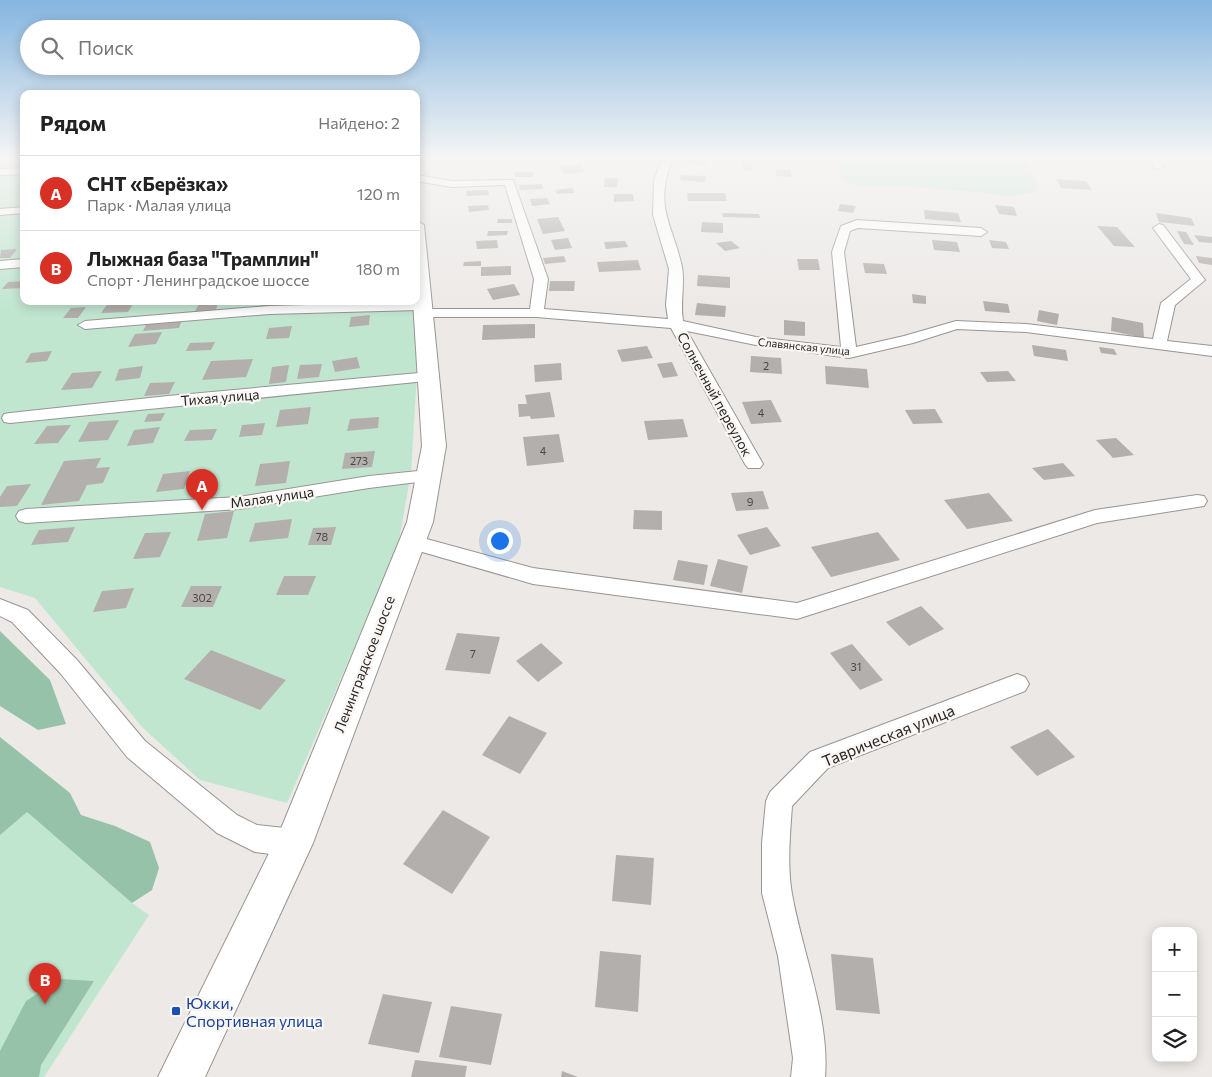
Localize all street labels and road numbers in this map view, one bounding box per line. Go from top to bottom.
street label: Солнечный переулок [674,329,756,459]
street label: Славянская улица [757,335,851,357]
street label: Тихая улица [180,385,260,409]
street label: Малая улица [229,483,315,511]
street label: Ленинградское шоссе [330,593,398,735]
street label: Таврическая улица [819,700,957,770]

